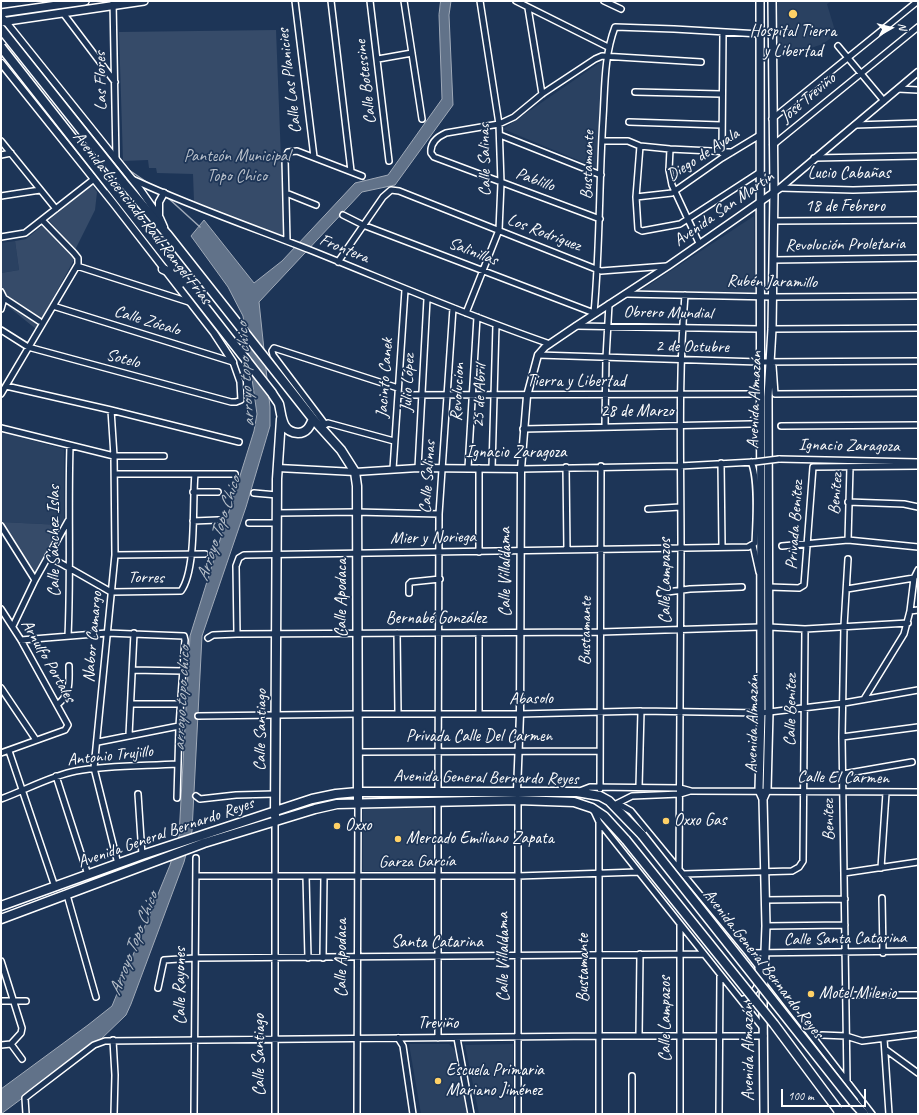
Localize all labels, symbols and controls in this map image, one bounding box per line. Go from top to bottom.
marker: Hospital Tierra y Libertad [787,8,799,20]
north arrow [871,8,911,48]
place label: Hospital Tierra y Libertad [750,22,836,62]
text: N [895,22,910,31]
street label: Calle Las Planicies [273,27,307,135]
street label: Calle Botessine [351,39,381,125]
street label: Las Flores [90,51,112,111]
street label: José Treviño [776,69,840,127]
street label: Calle Salinas [474,123,496,197]
street label: Diego de Ayala [663,124,743,186]
street label: Avenida Licenciado Raúl Rangel Frías [68,127,216,309]
street label: Bustamante [577,130,599,200]
park label: Panteón Municipal Topo Chico [184,147,290,187]
street label: Pablillo [513,164,557,196]
street label: Lucio Cabañas [808,164,890,184]
street label: Avenida San Martín [670,167,778,251]
street label: 18 de Febrero [805,197,885,217]
street label: Los Rodríguez [504,210,584,256]
street label: Frontera [316,230,372,268]
street label: Salinillas [445,233,501,271]
street label: Revolución Proletaria [785,234,905,256]
street label: Rubén Jaramillo [727,271,817,293]
street label: Calle Zócalo [111,301,183,341]
street label: Obrero Mundial [623,302,713,324]
water label: arroyo topo chico [232,322,260,428]
street label: 2 de Octubre [655,336,729,358]
street label: Jacinto Canek [372,337,398,419]
street label: Sotelo [104,345,142,373]
street label: Avenida Almazán [743,351,767,449]
street label: Julio López [396,353,420,413]
street label: Revolucion [446,362,470,422]
street label: 25 de Abril [469,364,491,428]
street label: Tierra y Libertad [527,372,625,392]
street label: 28 de Marzo [601,402,673,422]
street label: Ignacio Zaragoza [798,435,900,457]
street label: Calle Salinas [415,440,441,514]
street label: Ignacio Zaragoza [465,443,567,463]
street label: Benítez [824,472,848,516]
water label: Arroyo Topo Chico [192,474,246,584]
street label: Privada Benítez [782,480,808,570]
street label: Calle Sánchez Islas [45,485,65,597]
street label: Mier y Noriega [390,527,476,549]
street label: Calle Villaldama [496,527,516,617]
street label: Calle Lampazos [656,538,676,624]
street label: Calle Apodaca [332,559,352,637]
street label: Torres [128,567,164,589]
street label: Nabor Camargo [79,591,107,683]
street label: Bustamante [575,596,597,666]
street label: Bernabé González [386,609,486,629]
street label: Arnulfo Portales [16,616,80,706]
water label: arroyo topo chico [168,646,196,752]
street label: Calle Benítez [780,674,802,746]
street label: Avenida Almazán [742,675,764,773]
street label: Abasolo [509,688,553,710]
street label: Calle Santiago [250,689,272,771]
street label: Privada Calle Del Carmen [406,727,552,747]
street label: Antonio Trujillo [66,741,154,771]
street label: Avenida General Bernardo Reyes [393,766,579,790]
street label: Calle El Carmen [797,767,889,789]
street label: Avenida General Bernardo Reyes [75,793,257,873]
street label: Benítez [818,799,840,841]
place label: Oxxo Gas [674,811,726,831]
place label: Oxxo [345,816,372,836]
marker: Oxxo Gas [661,816,671,826]
marker: Oxxo [332,821,342,831]
place label: Mercado Emiliano Zapata [406,829,554,849]
marker: Mercado Emiliano Zapata [393,834,403,844]
street label: Garza García [379,851,455,873]
street label: Avenida General Bernardo Reyes [698,885,828,1043]
water label: Arroyo Topo Chico [104,890,164,998]
street label: Calle Villaldama [494,912,514,1002]
street label: Calle Apodaca [332,919,352,997]
street label: Calle Santa Catarina [783,928,907,950]
street label: Santa Catarina [391,933,483,953]
street label: Bustamante [574,934,594,1002]
street label: Calle Rayones [171,947,191,1025]
street label: Calle Lampazos [656,976,676,1062]
place label: Motel Milenio [819,984,896,1004]
marker: Motel Milenio [806,989,816,999]
street label: Avenida Almazán [739,1003,759,1101]
street label: Calle Santiago [250,1014,270,1096]
street label: Treviño [418,1014,458,1034]
place label: Escuela Primaria Mariano Jiménez [446,1061,544,1101]
marker: Escuela Primaria Mariano Jiménez [433,1076,443,1086]
scale bar [783,1081,868,1107]
text: 100 m [788,1088,814,1104]

